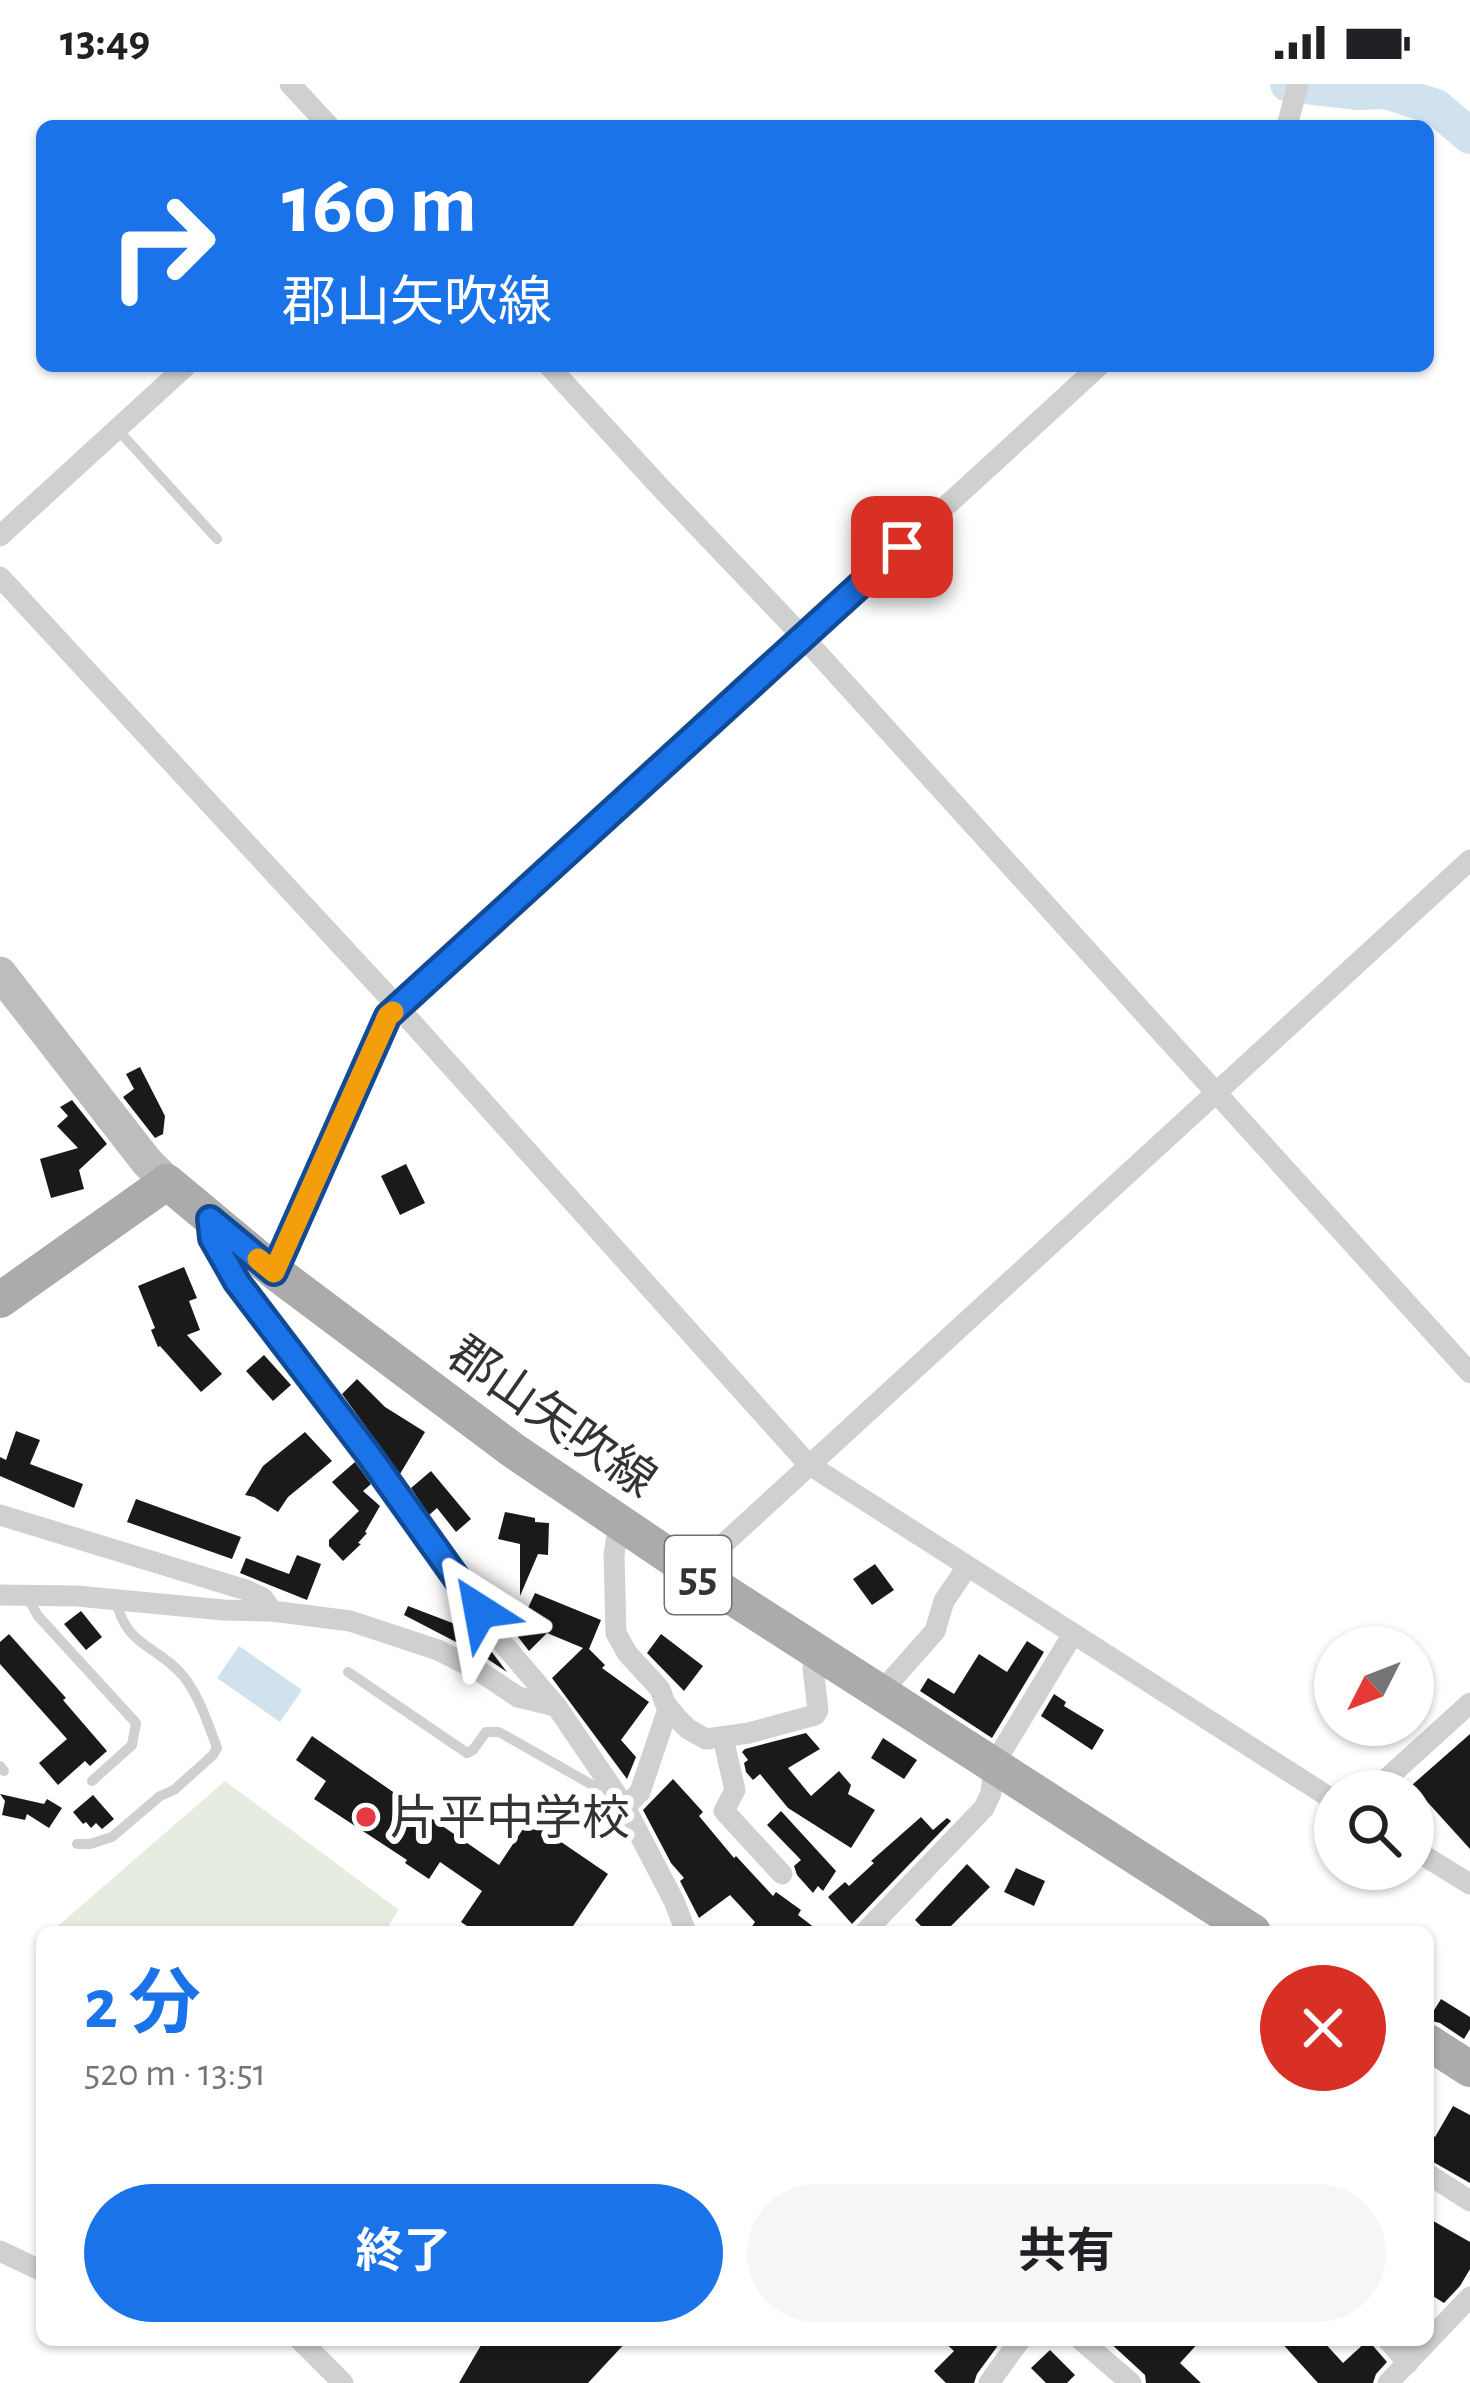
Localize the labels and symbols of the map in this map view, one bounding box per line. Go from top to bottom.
pin [851,496,953,598]
street label: 郡山矢吹線 [439,1328,665,1507]
road number: 55 [665,1536,731,1614]
position arrow [417,1548,543,1674]
north arrow [1314,1626,1434,1746]
place label: 片平中学校 [390,1793,630,1844]
marker: 片平中学校 [353,1804,379,1830]

